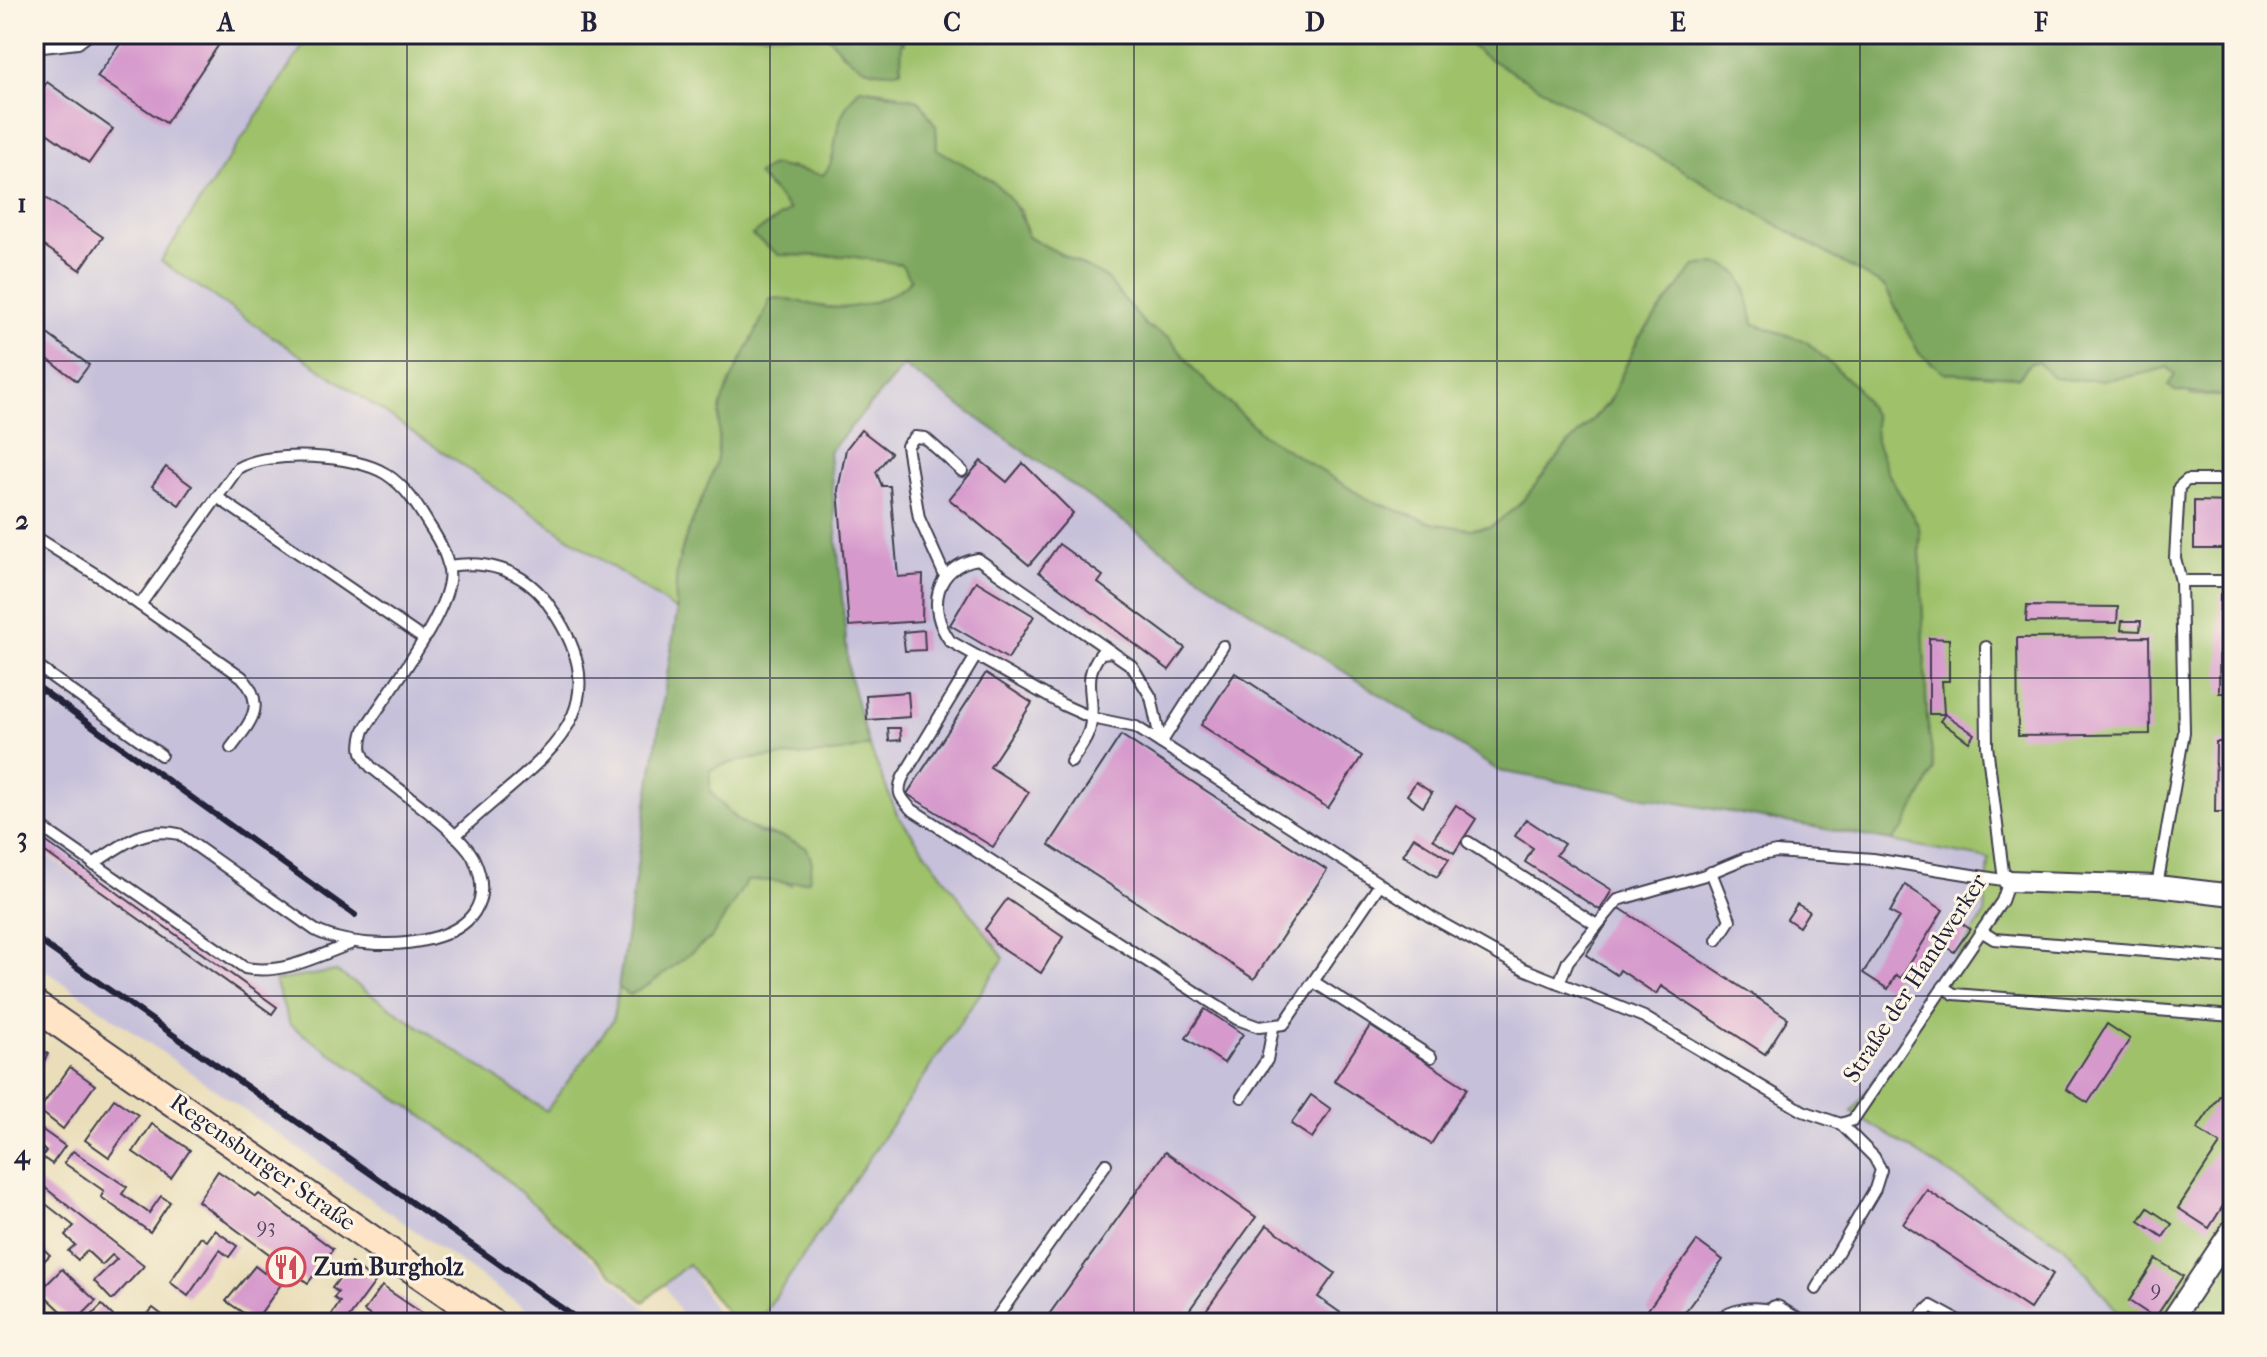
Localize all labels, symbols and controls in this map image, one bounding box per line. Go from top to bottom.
text: A [216,7,236,38]
text: B [581,7,598,38]
text: C [943,7,961,38]
text: D [1305,7,1325,38]
text: E [1670,7,1686,38]
text: F [2033,7,2048,38]
text: 1 [17,188,27,219]
text: 2 [15,505,29,536]
text: 3 [17,822,27,853]
street label: Straße der Handwerker [1837,868,1993,1087]
street label: Regensburger Straße [165,1087,361,1237]
text: 4 [13,1139,31,1171]
house number: 93 [257,1215,275,1238]
restaurant icon: Zum Burgholz [265,1246,307,1288]
place label: Zum Burgholz [314,1253,464,1281]
house number: 9 [2151,1278,2161,1301]

